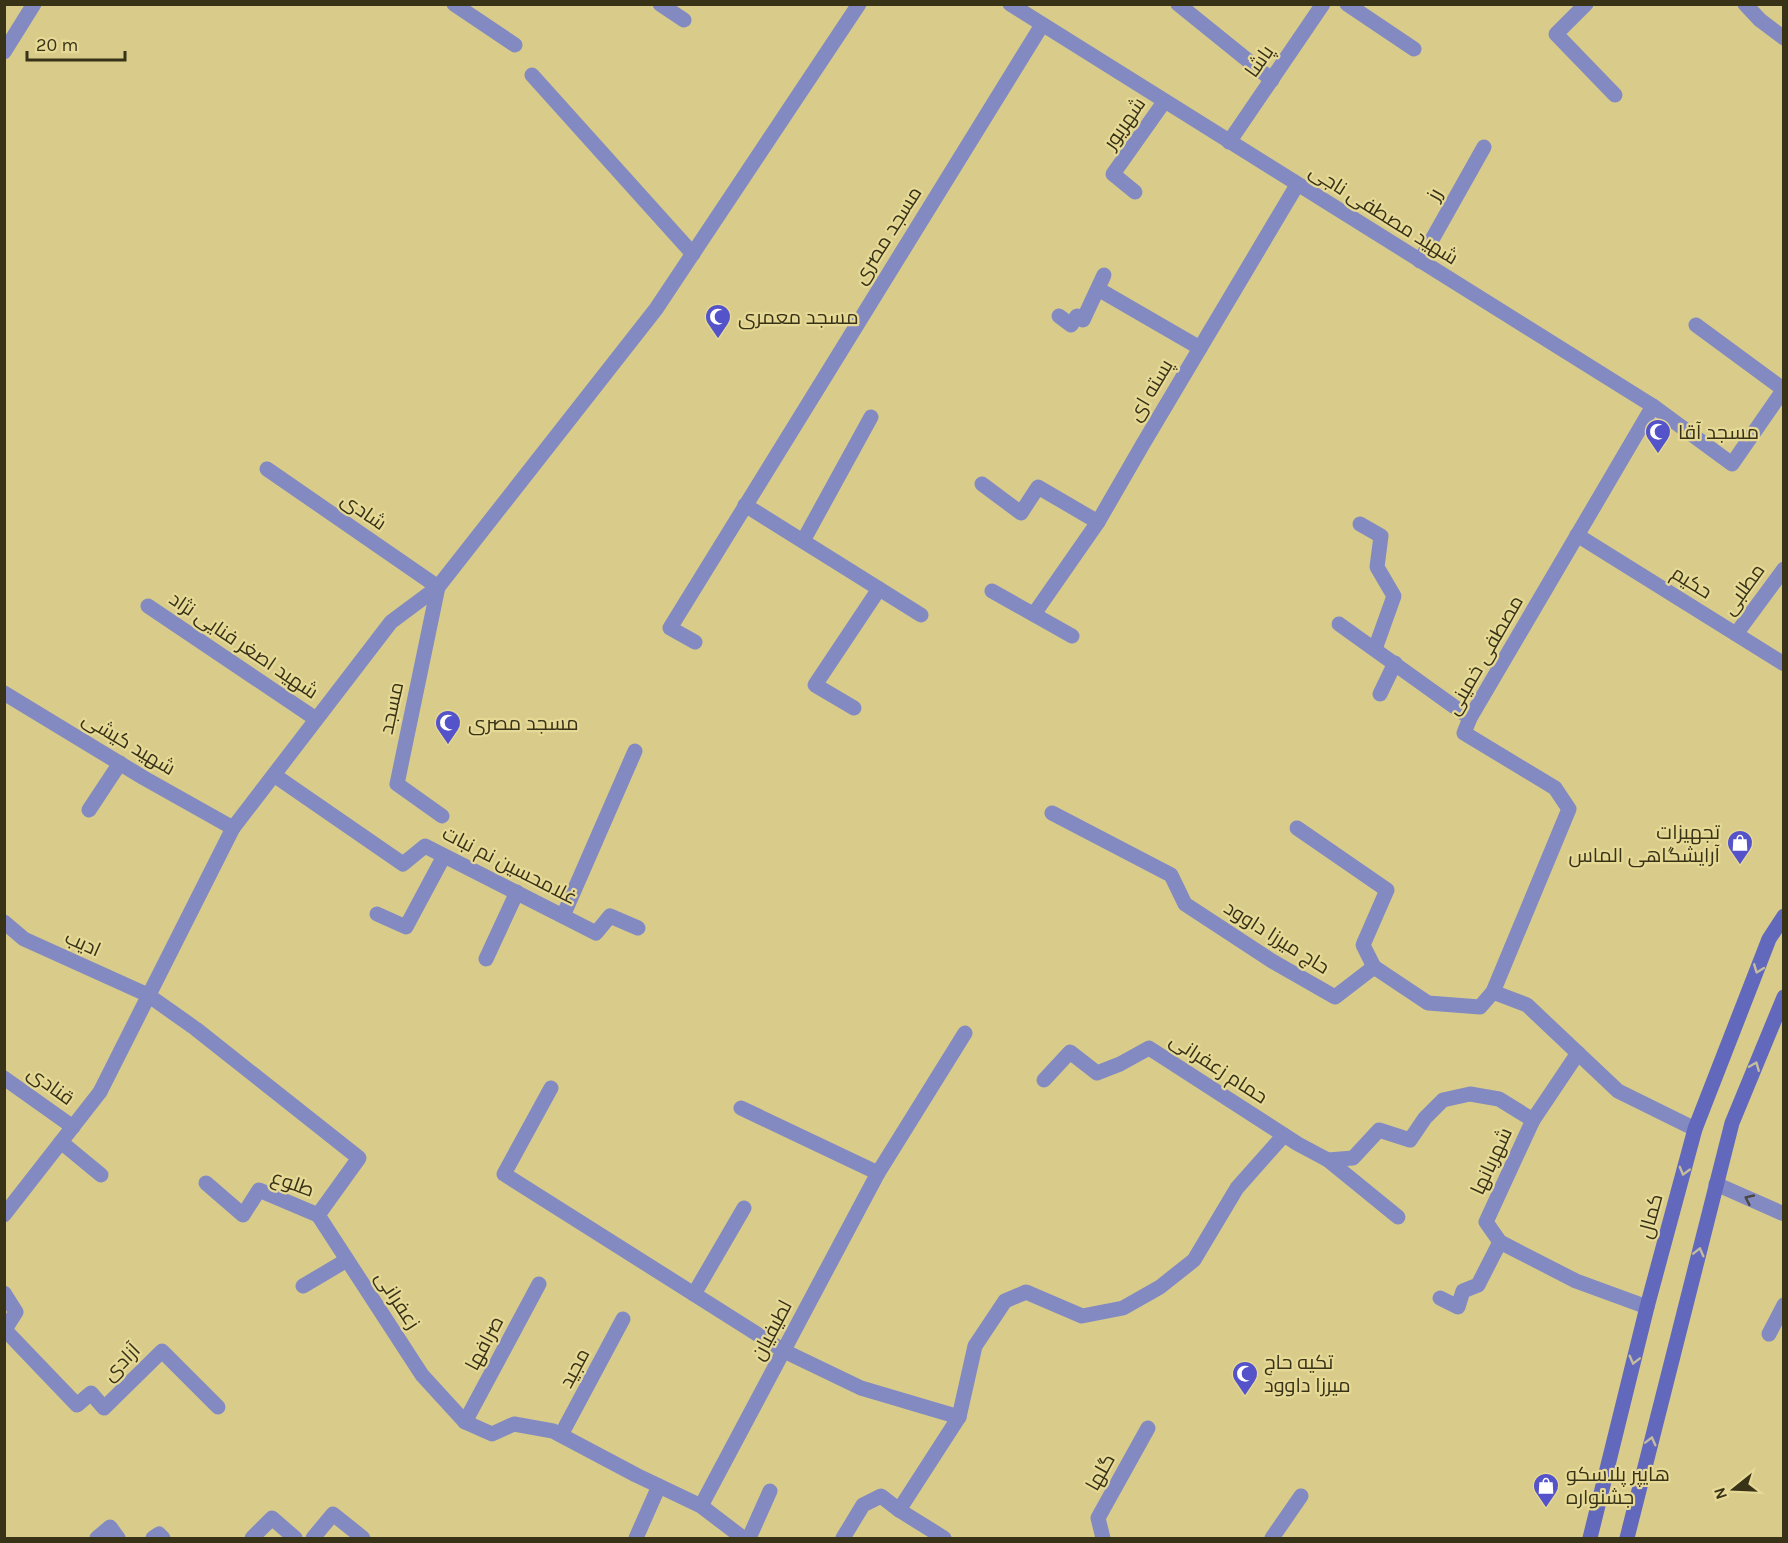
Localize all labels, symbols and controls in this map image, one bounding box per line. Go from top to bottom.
scale bar [27,24,124,62]
text: 20 m [36,34,78,56]
street label: پاشا [1240,40,1280,82]
street label: شهریور [1098,93,1151,155]
street label: شهید مصطفی ناجی [1305,159,1462,270]
street label: مسجد مصری [848,182,927,289]
street label: رز [1421,184,1447,205]
mosque icon: مسجد معمری [703,302,733,340]
place label: مسجد معمری [738,306,859,330]
street label: پسته ای [1123,355,1179,426]
mosque icon: مسجد آقا [1643,417,1673,455]
place label: مسجد آقا [1678,421,1759,444]
street label: شادی [336,488,391,536]
street label: مطلبی [1717,559,1770,620]
street label: حکیم [1666,561,1716,605]
street label: شهید اصغر فنایی نژاد [164,587,322,705]
street label: مصطفی خمینی [1441,591,1529,720]
street label: مسجد [375,680,408,736]
street label: شهید کیشی [78,707,179,781]
mosque icon: مسجد مصری [433,708,463,746]
place label: مسجد مصری [468,712,579,736]
place label: تجهیزات آرایشگاهی الماس [1569,821,1721,868]
street label: غلامحسین نم نبات [438,822,581,911]
shop icon: تجهیزات آرایشگاهی الماس [1725,828,1755,866]
street label: حاج میرزا داوود [1219,896,1334,981]
street label: ادیب [61,925,104,961]
one-way arrow [1753,962,1765,973]
street label: حمام زعفرانی [1164,1028,1272,1110]
street label: قنادی [23,1061,78,1111]
one-way arrow [1748,1061,1760,1072]
street label: شهربانها [1466,1124,1518,1199]
street label: طلوع [268,1165,317,1204]
one-way arrow [1678,1166,1691,1176]
street label: کمال [1634,1191,1668,1241]
one-way arrow [1745,1195,1756,1207]
one-way arrow [1691,1247,1704,1257]
street label: زعفرانی [370,1267,425,1334]
street label: لطیفیان [746,1296,798,1364]
street label: صرافها [461,1312,509,1375]
street label: آزادی [98,1338,146,1387]
street label: مجید [555,1345,594,1392]
place label: تکیه حاج میرزا داوود [1264,1351,1351,1397]
one-way arrow [1628,1354,1641,1364]
mosque icon: تکیه حاج میرزا داوود [1230,1359,1260,1397]
one-way arrow [1644,1436,1657,1446]
street label: گلها [1081,1450,1121,1495]
north arrow [1704,1459,1764,1519]
place label: هایپر پلاسکو جشنواره [1566,1463,1670,1509]
shop icon: هایپر پلاسکو جشنواره [1531,1471,1561,1509]
text: N [1709,1485,1731,1502]

